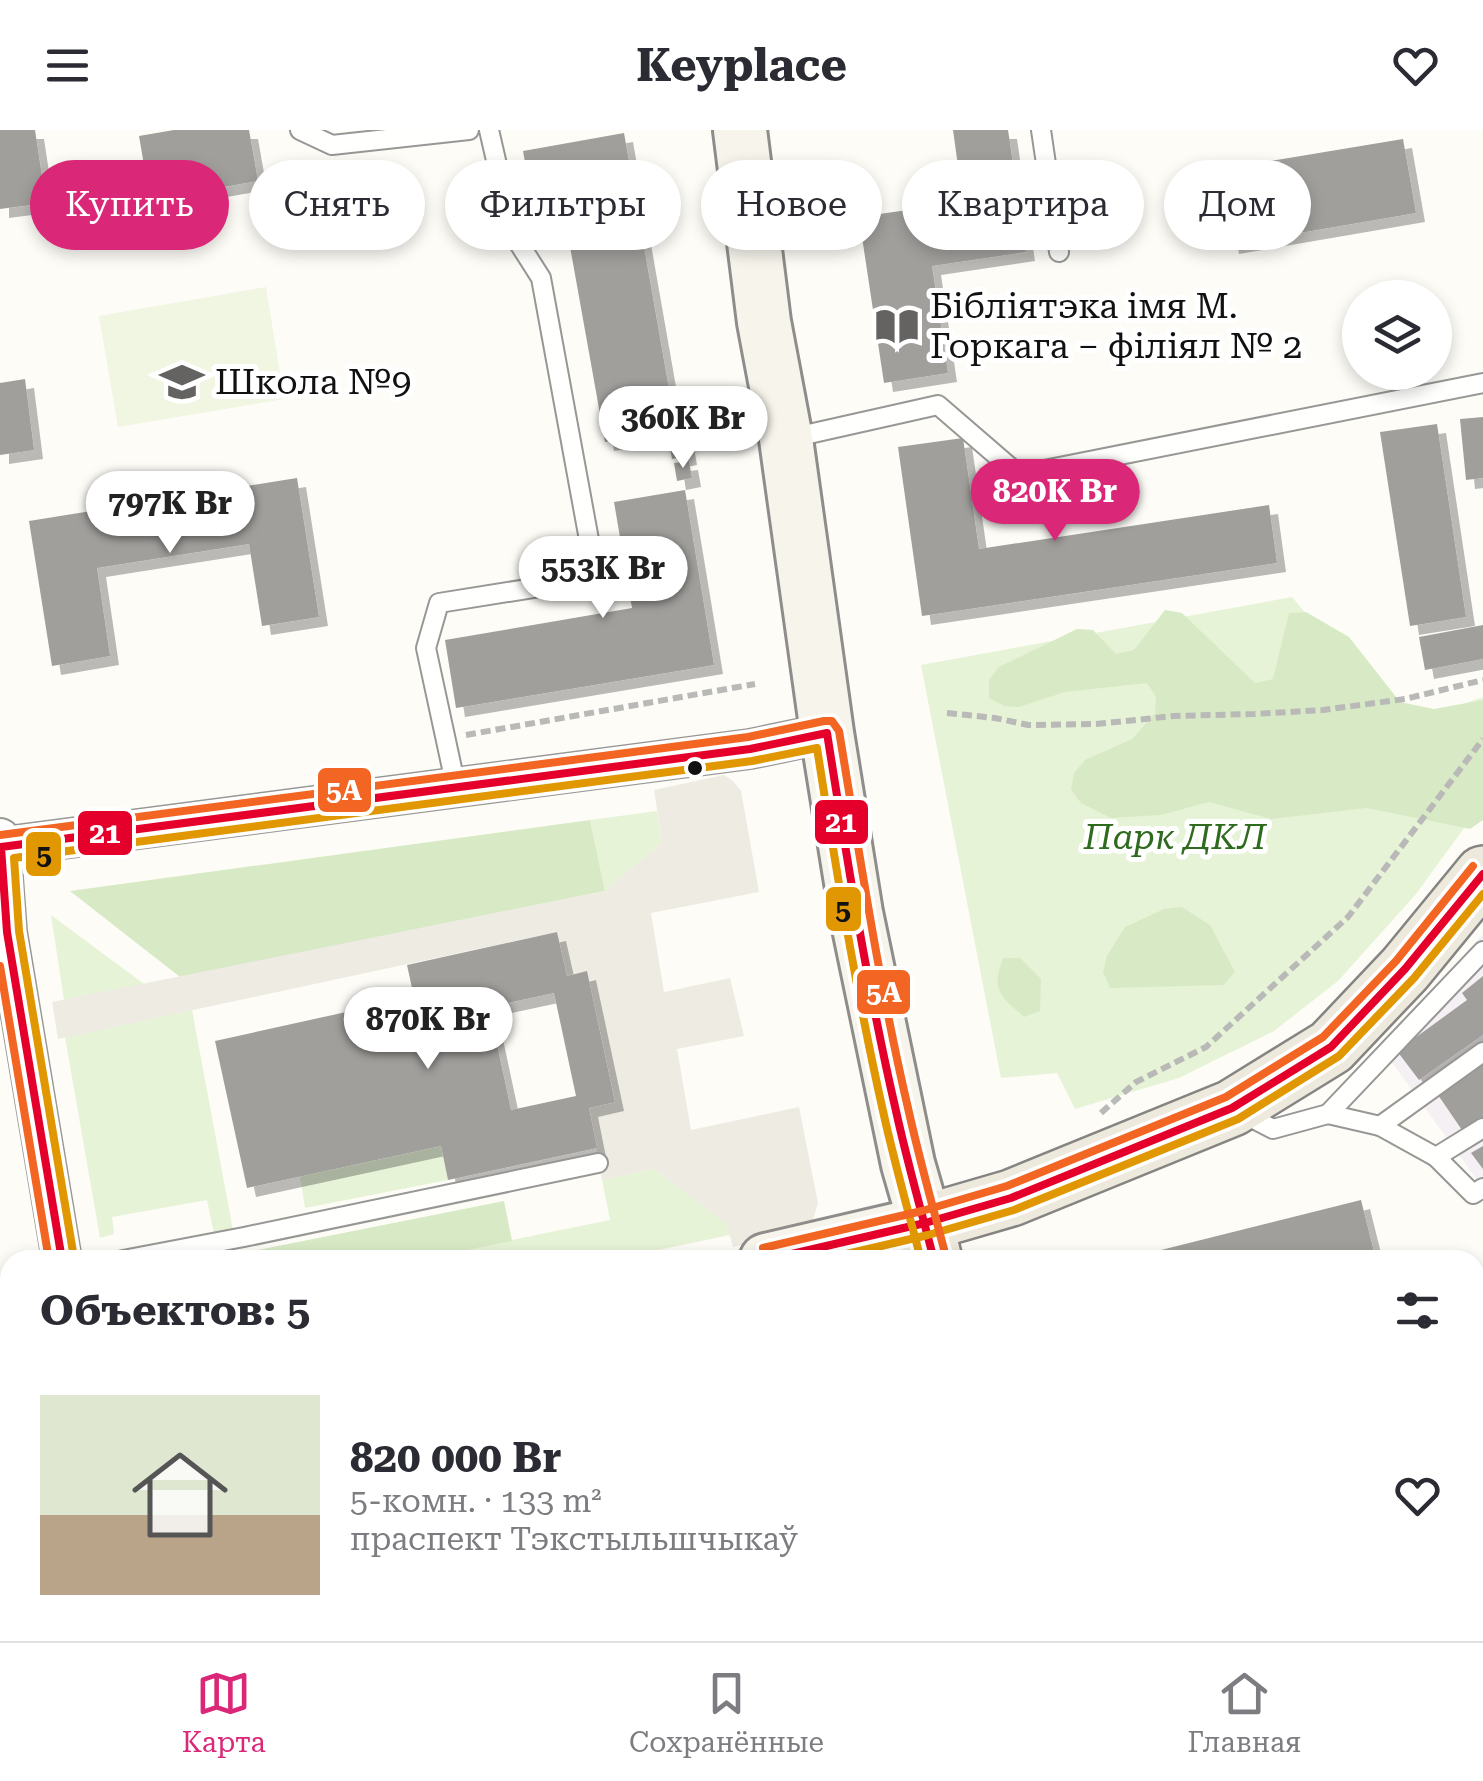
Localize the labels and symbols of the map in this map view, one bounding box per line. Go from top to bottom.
place label: Бібліятэка імя М. Горкага – філіял № 2 [930,286,1302,367]
library icon: Бібліятэка імя М. Горкага – філіял № 2 [873,302,921,350]
school or university icon: Школа №9 [158,358,206,406]
place label: Школа №9 [215,362,411,403]
pin: 360K Br [591,386,775,471]
pin: 820K Br [963,459,1147,544]
pin: 797K Br [78,471,262,556]
pin: 553K Br [511,536,695,621]
unlabelled marker [685,758,705,778]
line badge: 5А [316,766,373,814]
text: 5А [326,774,362,807]
line badge: 21 [813,798,870,846]
text: 21 [825,806,857,839]
line badge: 21 [76,809,134,857]
text: 21 [89,817,121,850]
park label: Парк ДКЛ [1083,817,1267,858]
line badge: 5 [24,830,63,878]
text: 5 [36,838,52,871]
line badge: 5 [824,885,863,933]
text: 5 [835,893,851,926]
line badge: 5А [855,968,912,1016]
text: 5А [866,976,902,1009]
pin: 870K Br [336,987,520,1072]

